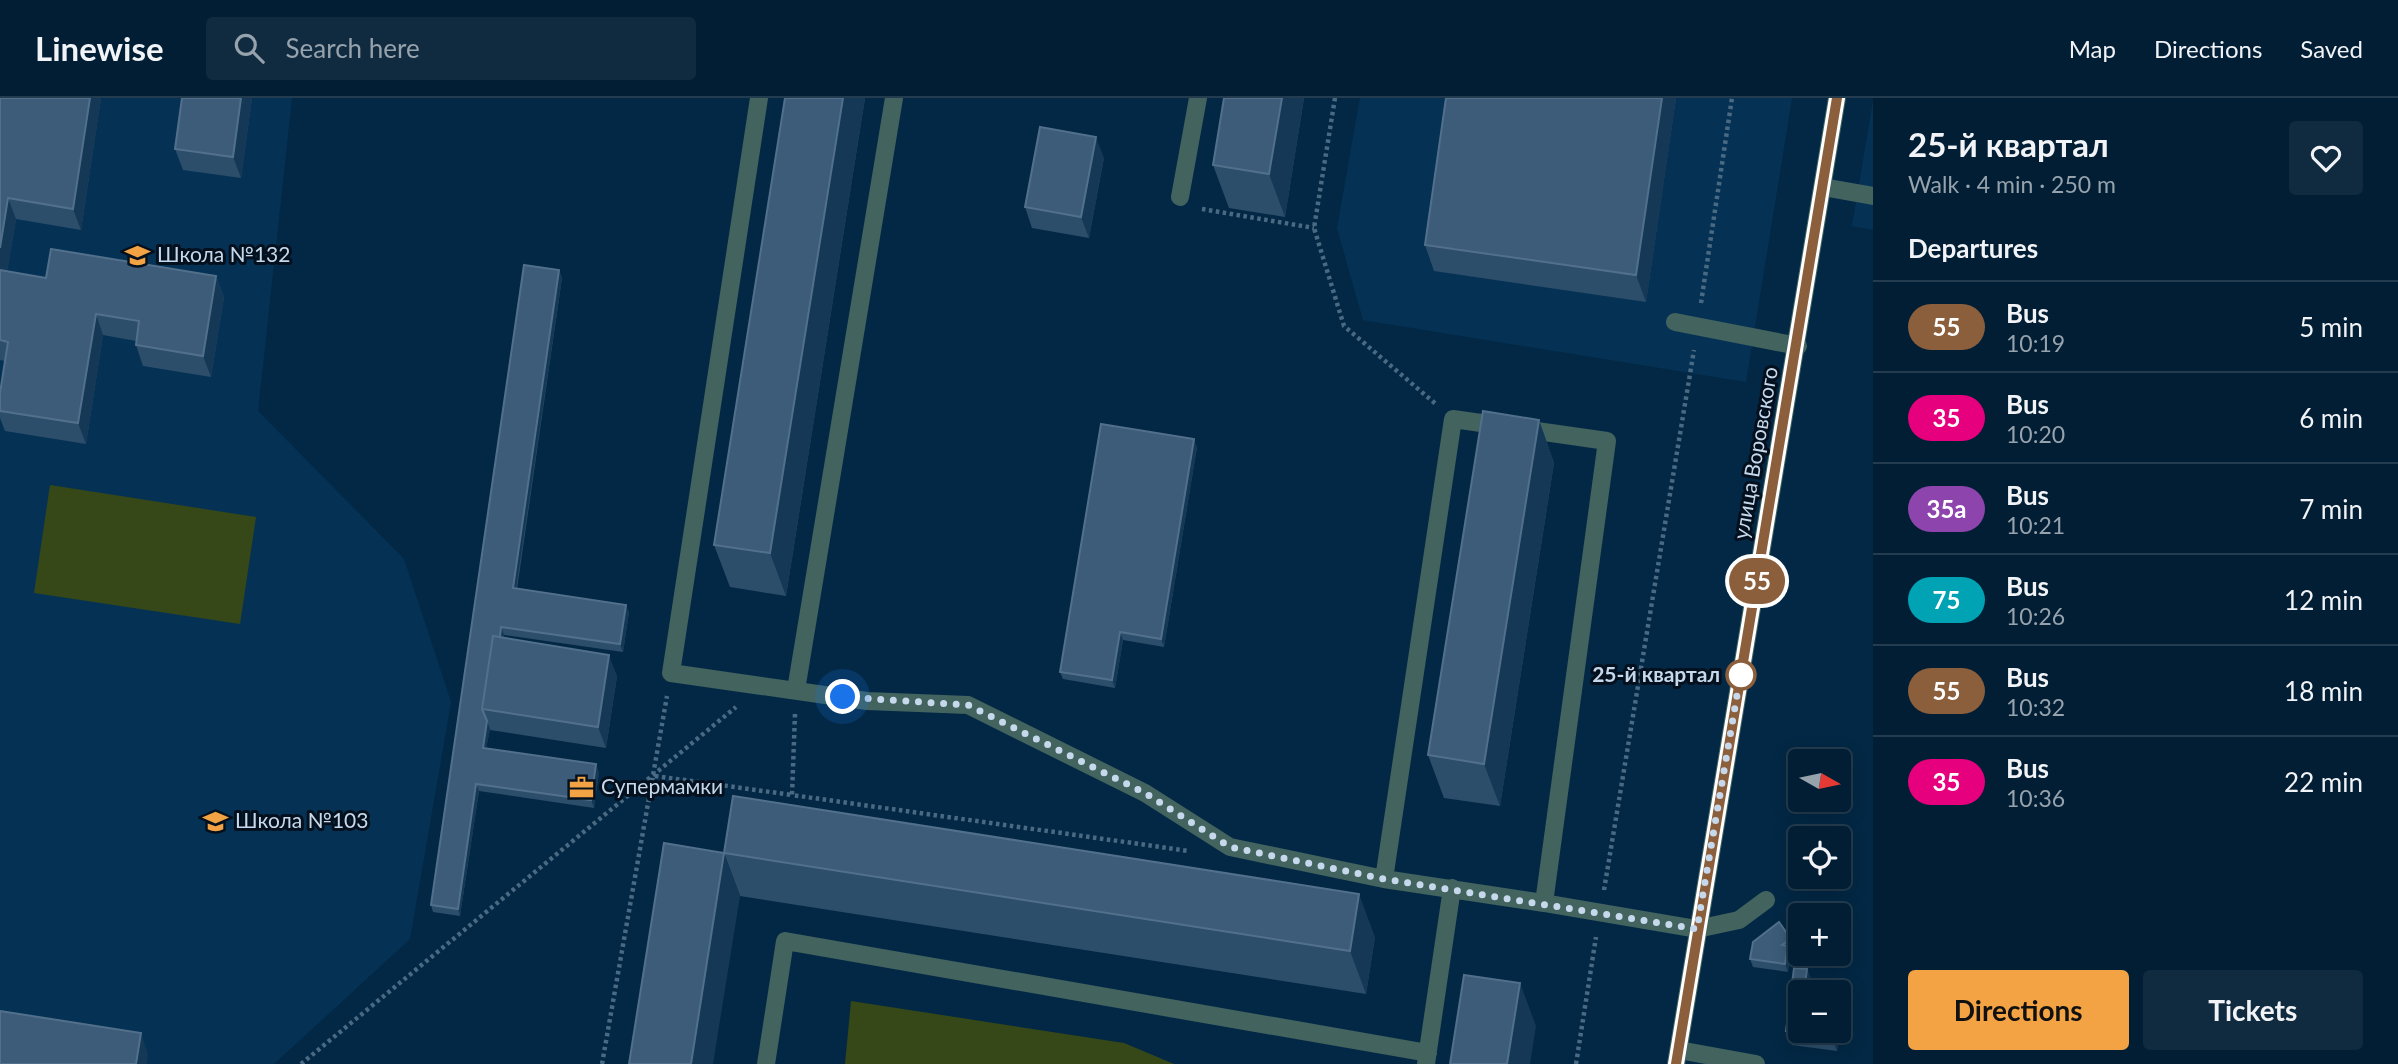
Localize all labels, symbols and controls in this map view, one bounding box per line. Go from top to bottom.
search box [206,17,696,80]
text: Linewise [35,28,164,68]
icon: search [230,29,268,67]
text: Search here [286,32,420,64]
text: Map [2069,34,2116,63]
text: Directions [2154,34,2262,63]
text: Saved [2300,34,2363,63]
button: heart [2289,121,2363,195]
text: 25-й квартал [1908,124,2109,164]
text: Walk · 4 min · 250 m [1908,170,2116,198]
text: Departures [1908,232,2038,264]
school or university icon: Школа №132 [123,241,151,269]
place label: Школа №132 [157,241,290,266]
text: Bus [2006,297,2049,329]
text: 5 min [2299,311,2363,343]
text: 55 [1933,312,1960,341]
text: 10:19 [2006,329,2065,357]
street label: улица Воровского [1727,365,1782,541]
text: Bus [2006,388,2049,420]
text: 6 min [2299,402,2363,434]
text: 35 [1933,403,1960,432]
text: 10:20 [2006,420,2065,448]
text: Bus [2006,479,2049,511]
text: 7 min [2299,493,2363,525]
text: 35a [1926,494,1967,523]
text: 10:21 [2006,511,2065,539]
line badge: 55 [1726,558,1788,604]
text: 55 [1743,566,1771,595]
text: Bus [2006,570,2049,602]
text: 12 min [2284,584,2363,616]
text: 75 [1933,585,1960,614]
text: 10:26 [2006,602,2065,630]
marker: 25-й квартал [1726,660,1756,690]
place label: 25-й квартал [1592,661,1720,686]
text: Bus [2006,661,2049,693]
text: 18 min [2284,675,2363,707]
text: 55 [1933,676,1960,705]
your location [825,679,860,714]
text: 10:32 [2006,693,2065,721]
north arrow [1788,749,1852,812]
map controls [1788,749,1851,1043]
text: Bus [2006,752,2049,784]
text: 22 min [2284,766,2363,798]
text: 35 [1933,767,1960,796]
office icon: Супермамки [567,773,595,801]
place label: Супермамки [601,773,723,798]
text: 10:36 [2006,784,2065,812]
school or university icon: Школа №103 [201,807,229,835]
place label: Школа №103 [235,807,368,832]
button: locate [1788,826,1851,889]
button: + [1788,903,1851,966]
button: Directions [1908,970,2129,1050]
button: Tickets [2143,970,2363,1050]
button: − [1788,980,1851,1043]

